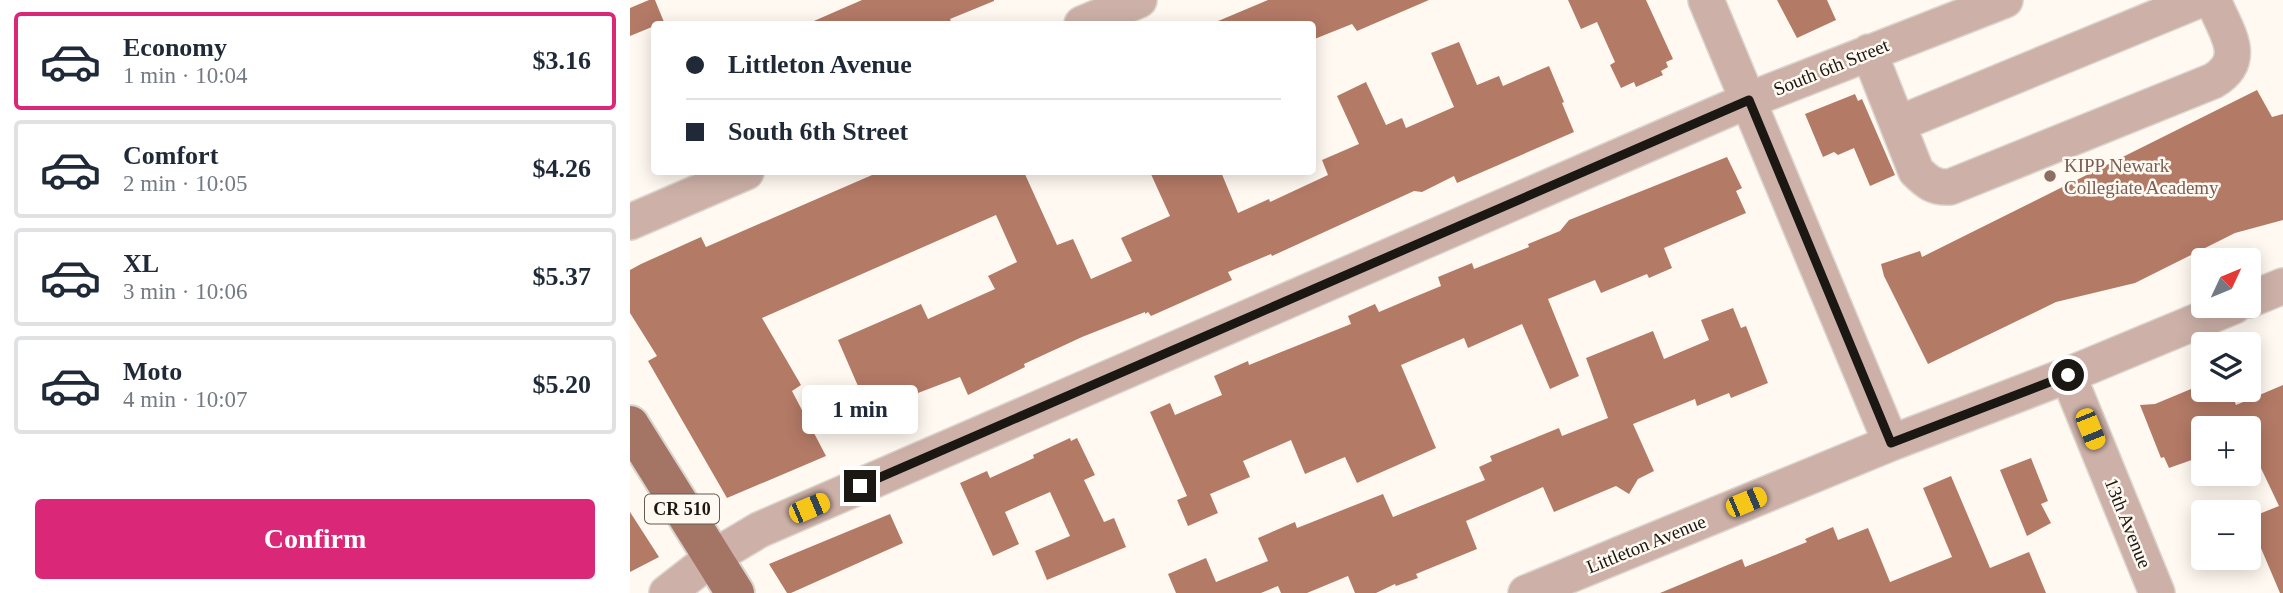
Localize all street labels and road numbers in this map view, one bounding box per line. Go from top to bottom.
street label: South 6th Street [1770,34,1892,100]
street label: 13th Avenue [2100,475,2156,571]
road number: CR 510 [645,494,719,524]
street label: Littleton Avenue [1583,511,1709,577]

